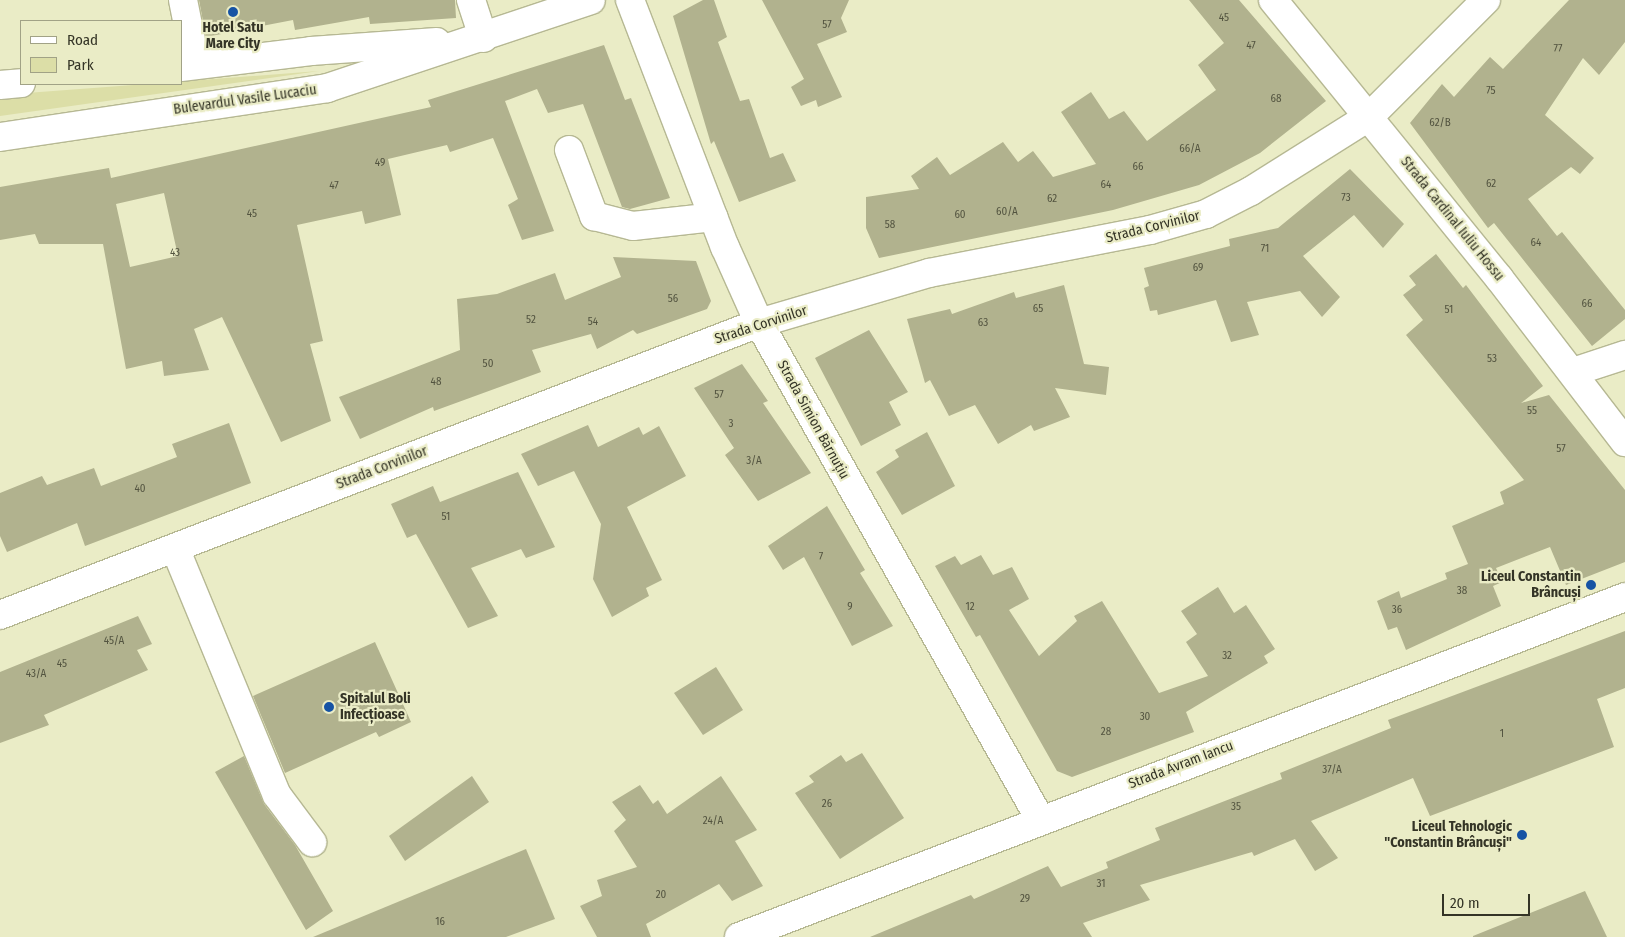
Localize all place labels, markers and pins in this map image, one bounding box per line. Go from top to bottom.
marker: Hotel Satu Mare City [227,6,239,18]
place label: Hotel Satu Mare City [203,20,263,52]
place label: Liceul Constantin Brâncuși [1481,569,1581,602]
marker: Liceul Constantin Brâncuși [1585,579,1597,591]
place label: Spitalul Boli Infecțioase [340,691,411,724]
marker: Spitalul Boli Infecțioase [322,700,336,714]
place label: Liceul Tehnologic "Constantin Brâncuși" [1384,819,1512,852]
marker: Liceul Tehnologic "Constantin Brâncuși" [1516,829,1528,841]

